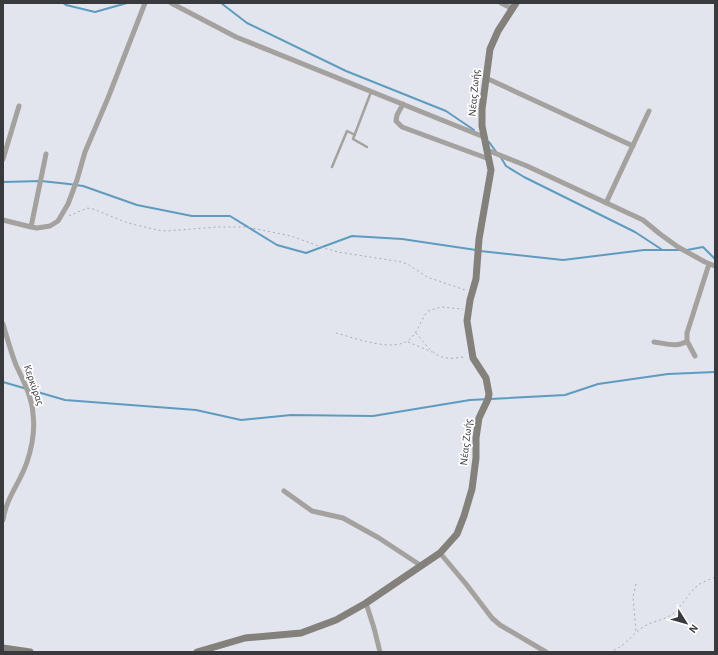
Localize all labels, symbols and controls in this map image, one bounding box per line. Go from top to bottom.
street label: Νέας Ζωής [466,69,482,117]
street label: Κερκύρας [22,363,46,407]
street label: Νέας Ζωής [458,418,474,466]
north arrow [666,603,706,643]
text: N [687,622,700,635]

